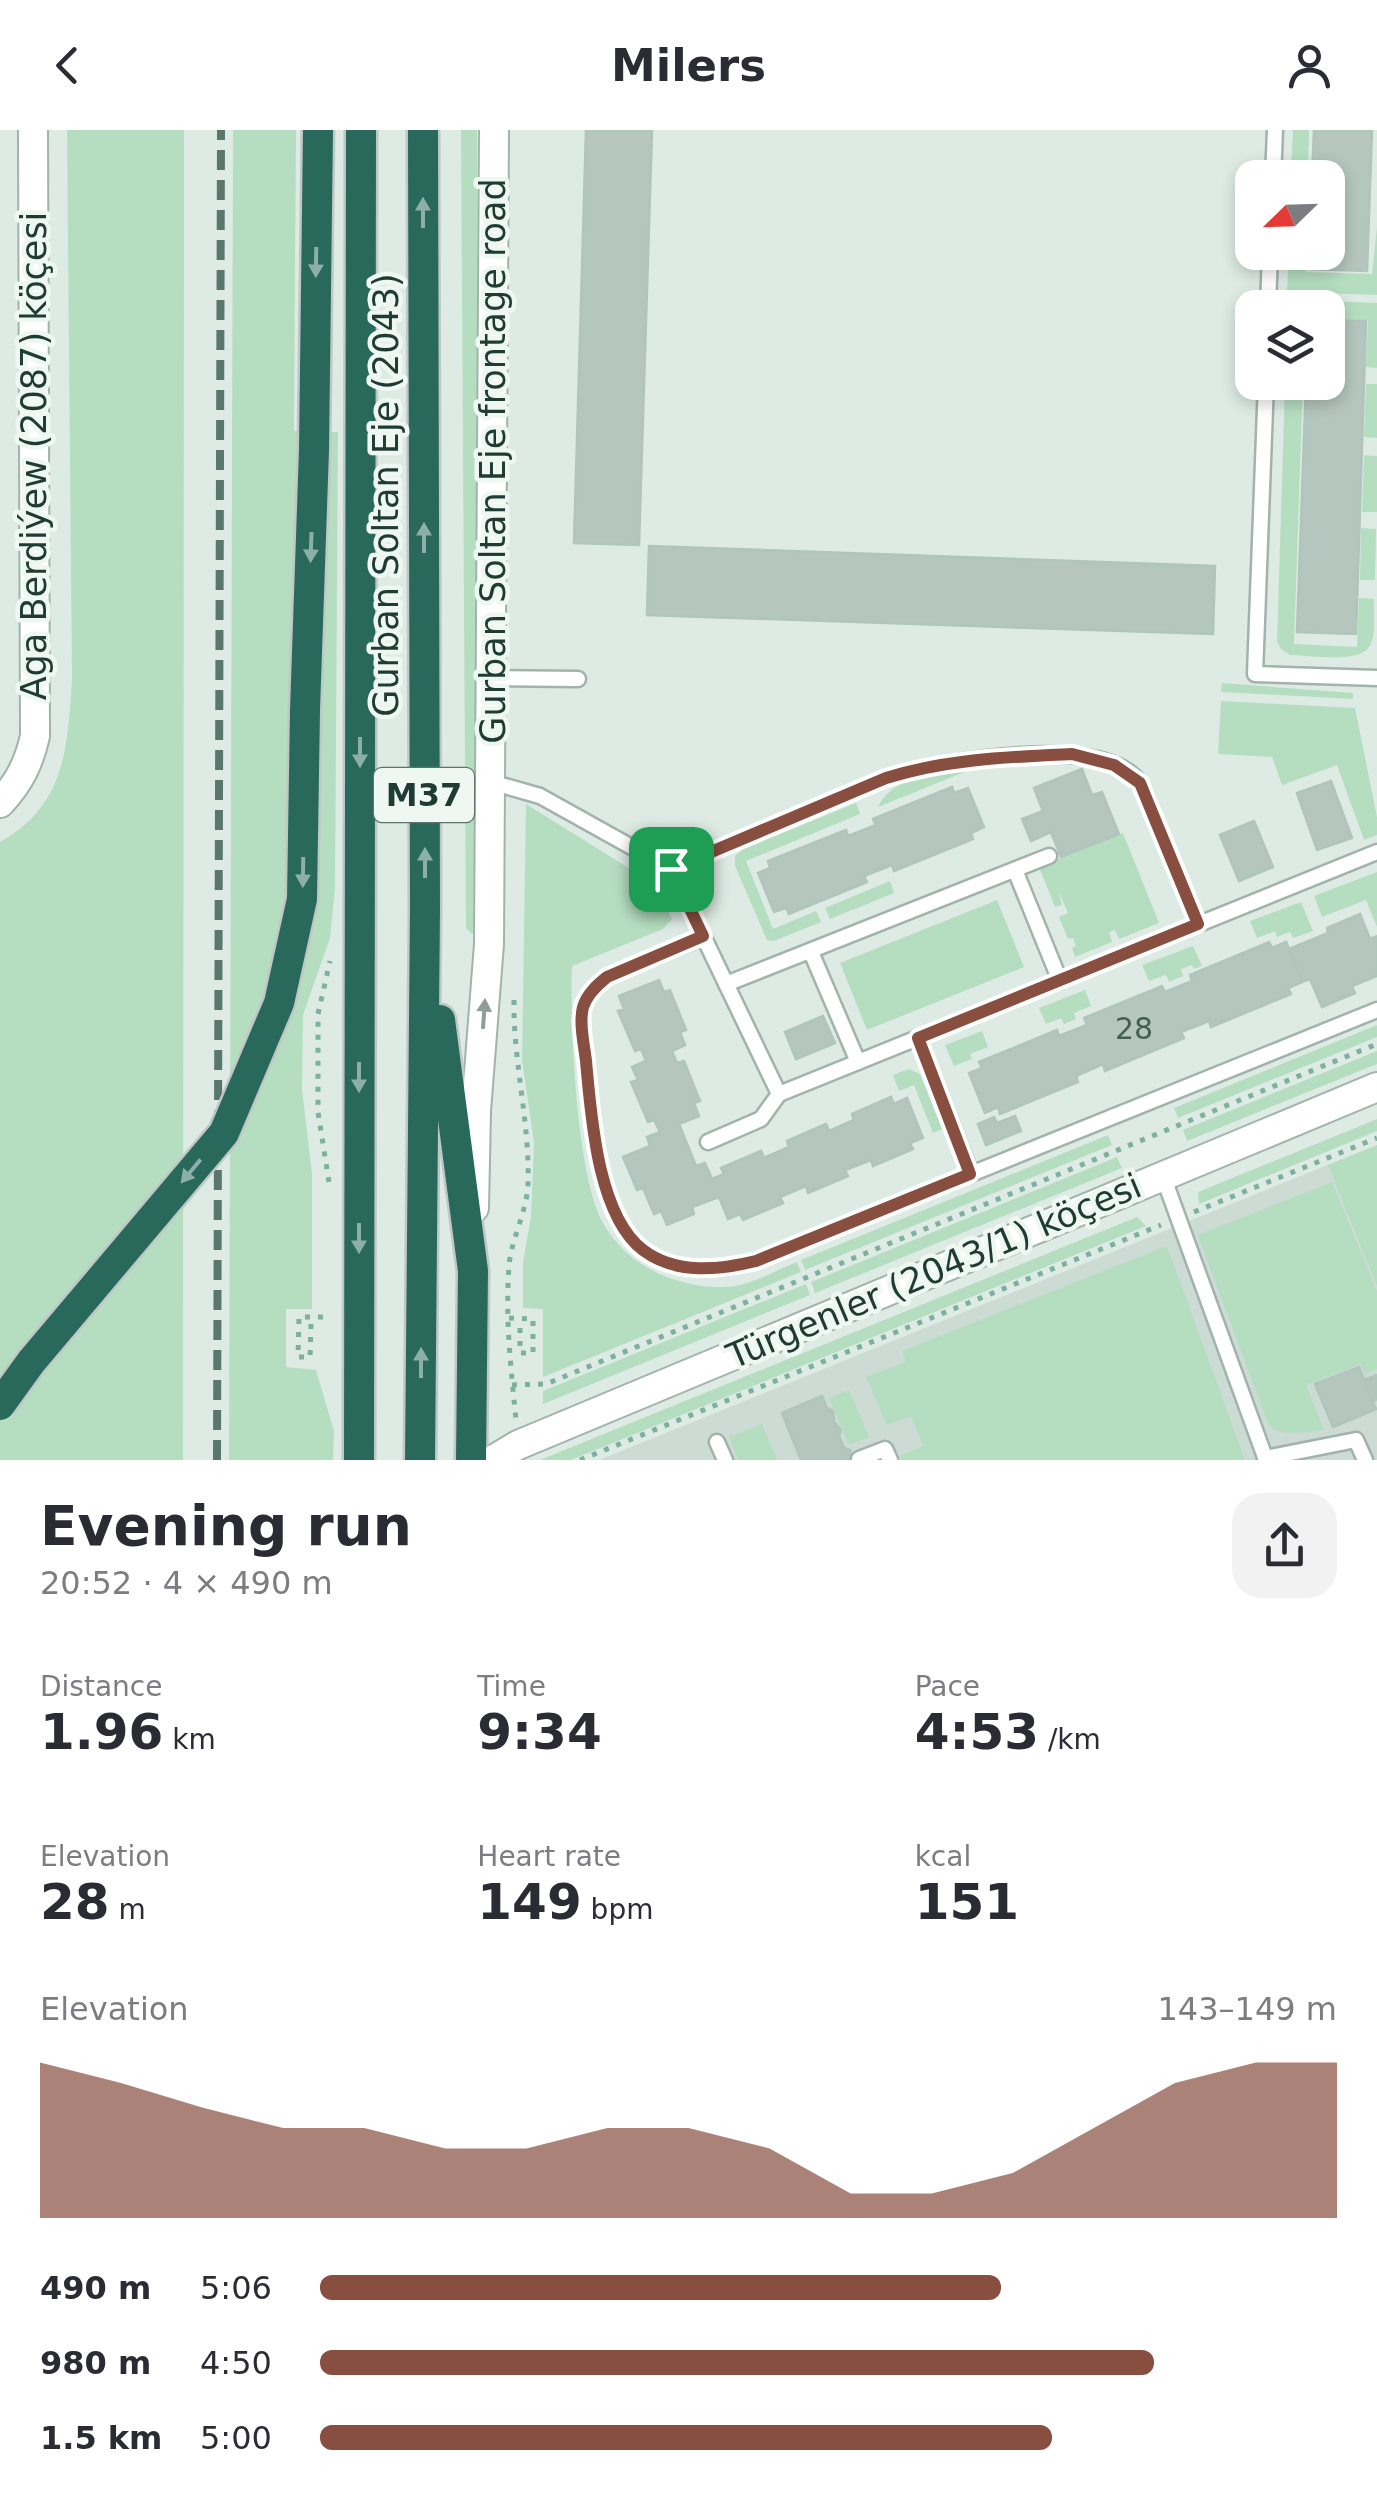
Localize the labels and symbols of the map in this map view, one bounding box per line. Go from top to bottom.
north arrow [1235,160,1345,270]
street label: Gurban Soltan Eje frontage road [473,178,513,744]
one-way arrow [415,196,431,228]
street label: Aga Berdiýew (2087) köçesi [14,212,54,700]
one-way arrow [308,247,324,279]
street label: Gurban Soltan Eje (2043) [366,273,406,717]
one-way arrow [416,521,432,553]
one-way arrow [302,532,318,564]
one-way arrow [352,737,368,769]
road number: M37 [374,768,474,822]
pin [629,827,714,912]
one-way arrow [417,846,433,878]
one-way arrow [294,857,310,889]
one-way arrow [476,997,492,1029]
house number: 28 [1115,1011,1153,1046]
one-way arrow [351,1062,367,1094]
one-way arrow [181,1159,202,1184]
street label: Türgenler (2043/1) köçesi [720,1165,1147,1377]
one-way arrow [351,1222,367,1254]
one-way arrow [413,1346,429,1378]

